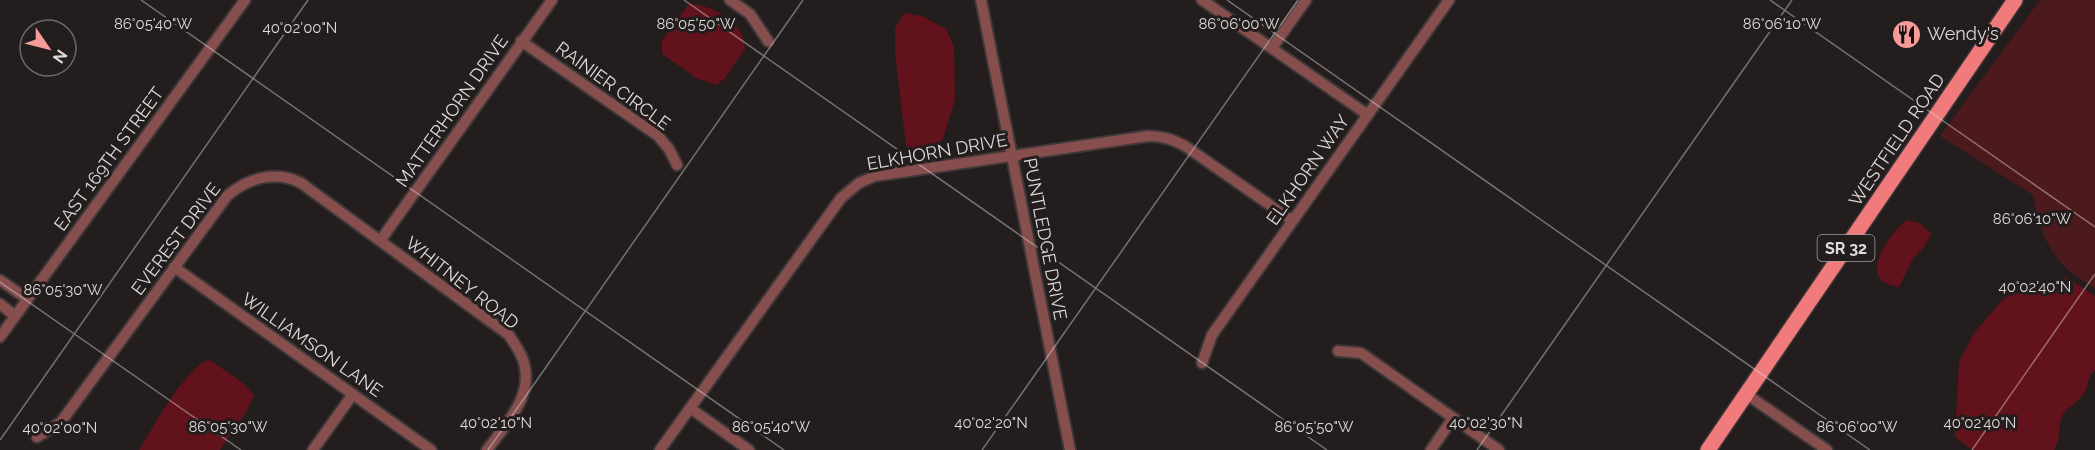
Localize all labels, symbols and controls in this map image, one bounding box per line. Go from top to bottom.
text: 86°05'40"W [114,15,192,33]
text: 86°05'50"W [656,15,736,33]
text: 86°06'00"W [1198,15,1280,33]
text: 86°06'10"W [1743,15,1822,33]
north arrow [18,18,78,78]
restaurant icon: Wendy's [1890,18,1922,50]
text: 40°02'00"N [263,19,337,37]
place label: Wendy's [1927,23,1999,44]
street label: MATTERHORN DRIVE [391,31,512,191]
street label: RAINIER CIRCLE [552,37,675,134]
text: N [49,46,71,67]
street label: WESTFIELD ROAD [1844,69,1949,210]
street label: EAST 169TH STREET [50,83,168,234]
street label: ELKHORN WAY [1262,110,1354,229]
street label: ELKHORN DRIVE [865,129,1009,174]
street label: PUNTLEDGE DRIVE [1019,156,1072,322]
street label: EVEREST DRIVE [127,178,225,299]
text: 86°06'10"W [1993,210,2072,228]
street label: WHITNEY ROAD [402,232,523,333]
road number: SR 32 [1818,235,1874,261]
text: 40°02'40"N [1999,278,2071,296]
text: 86°05'30"W [23,281,103,299]
street label: WILLIAMSON LANE [238,288,387,401]
text: 40°02'10"N [460,414,532,432]
text: 40°02'20"N [954,414,1028,432]
text: 40°02'30"N [1449,414,1523,432]
text: 40°02'40"N [1944,414,2016,432]
text: 86°05'30"W [188,418,268,436]
text: 86°05'40"W [732,418,810,436]
text: 86°05'50"W [1274,418,1354,436]
text: 86°06'00"W [1816,418,1898,436]
text: 40°02'00"N [23,419,97,437]

